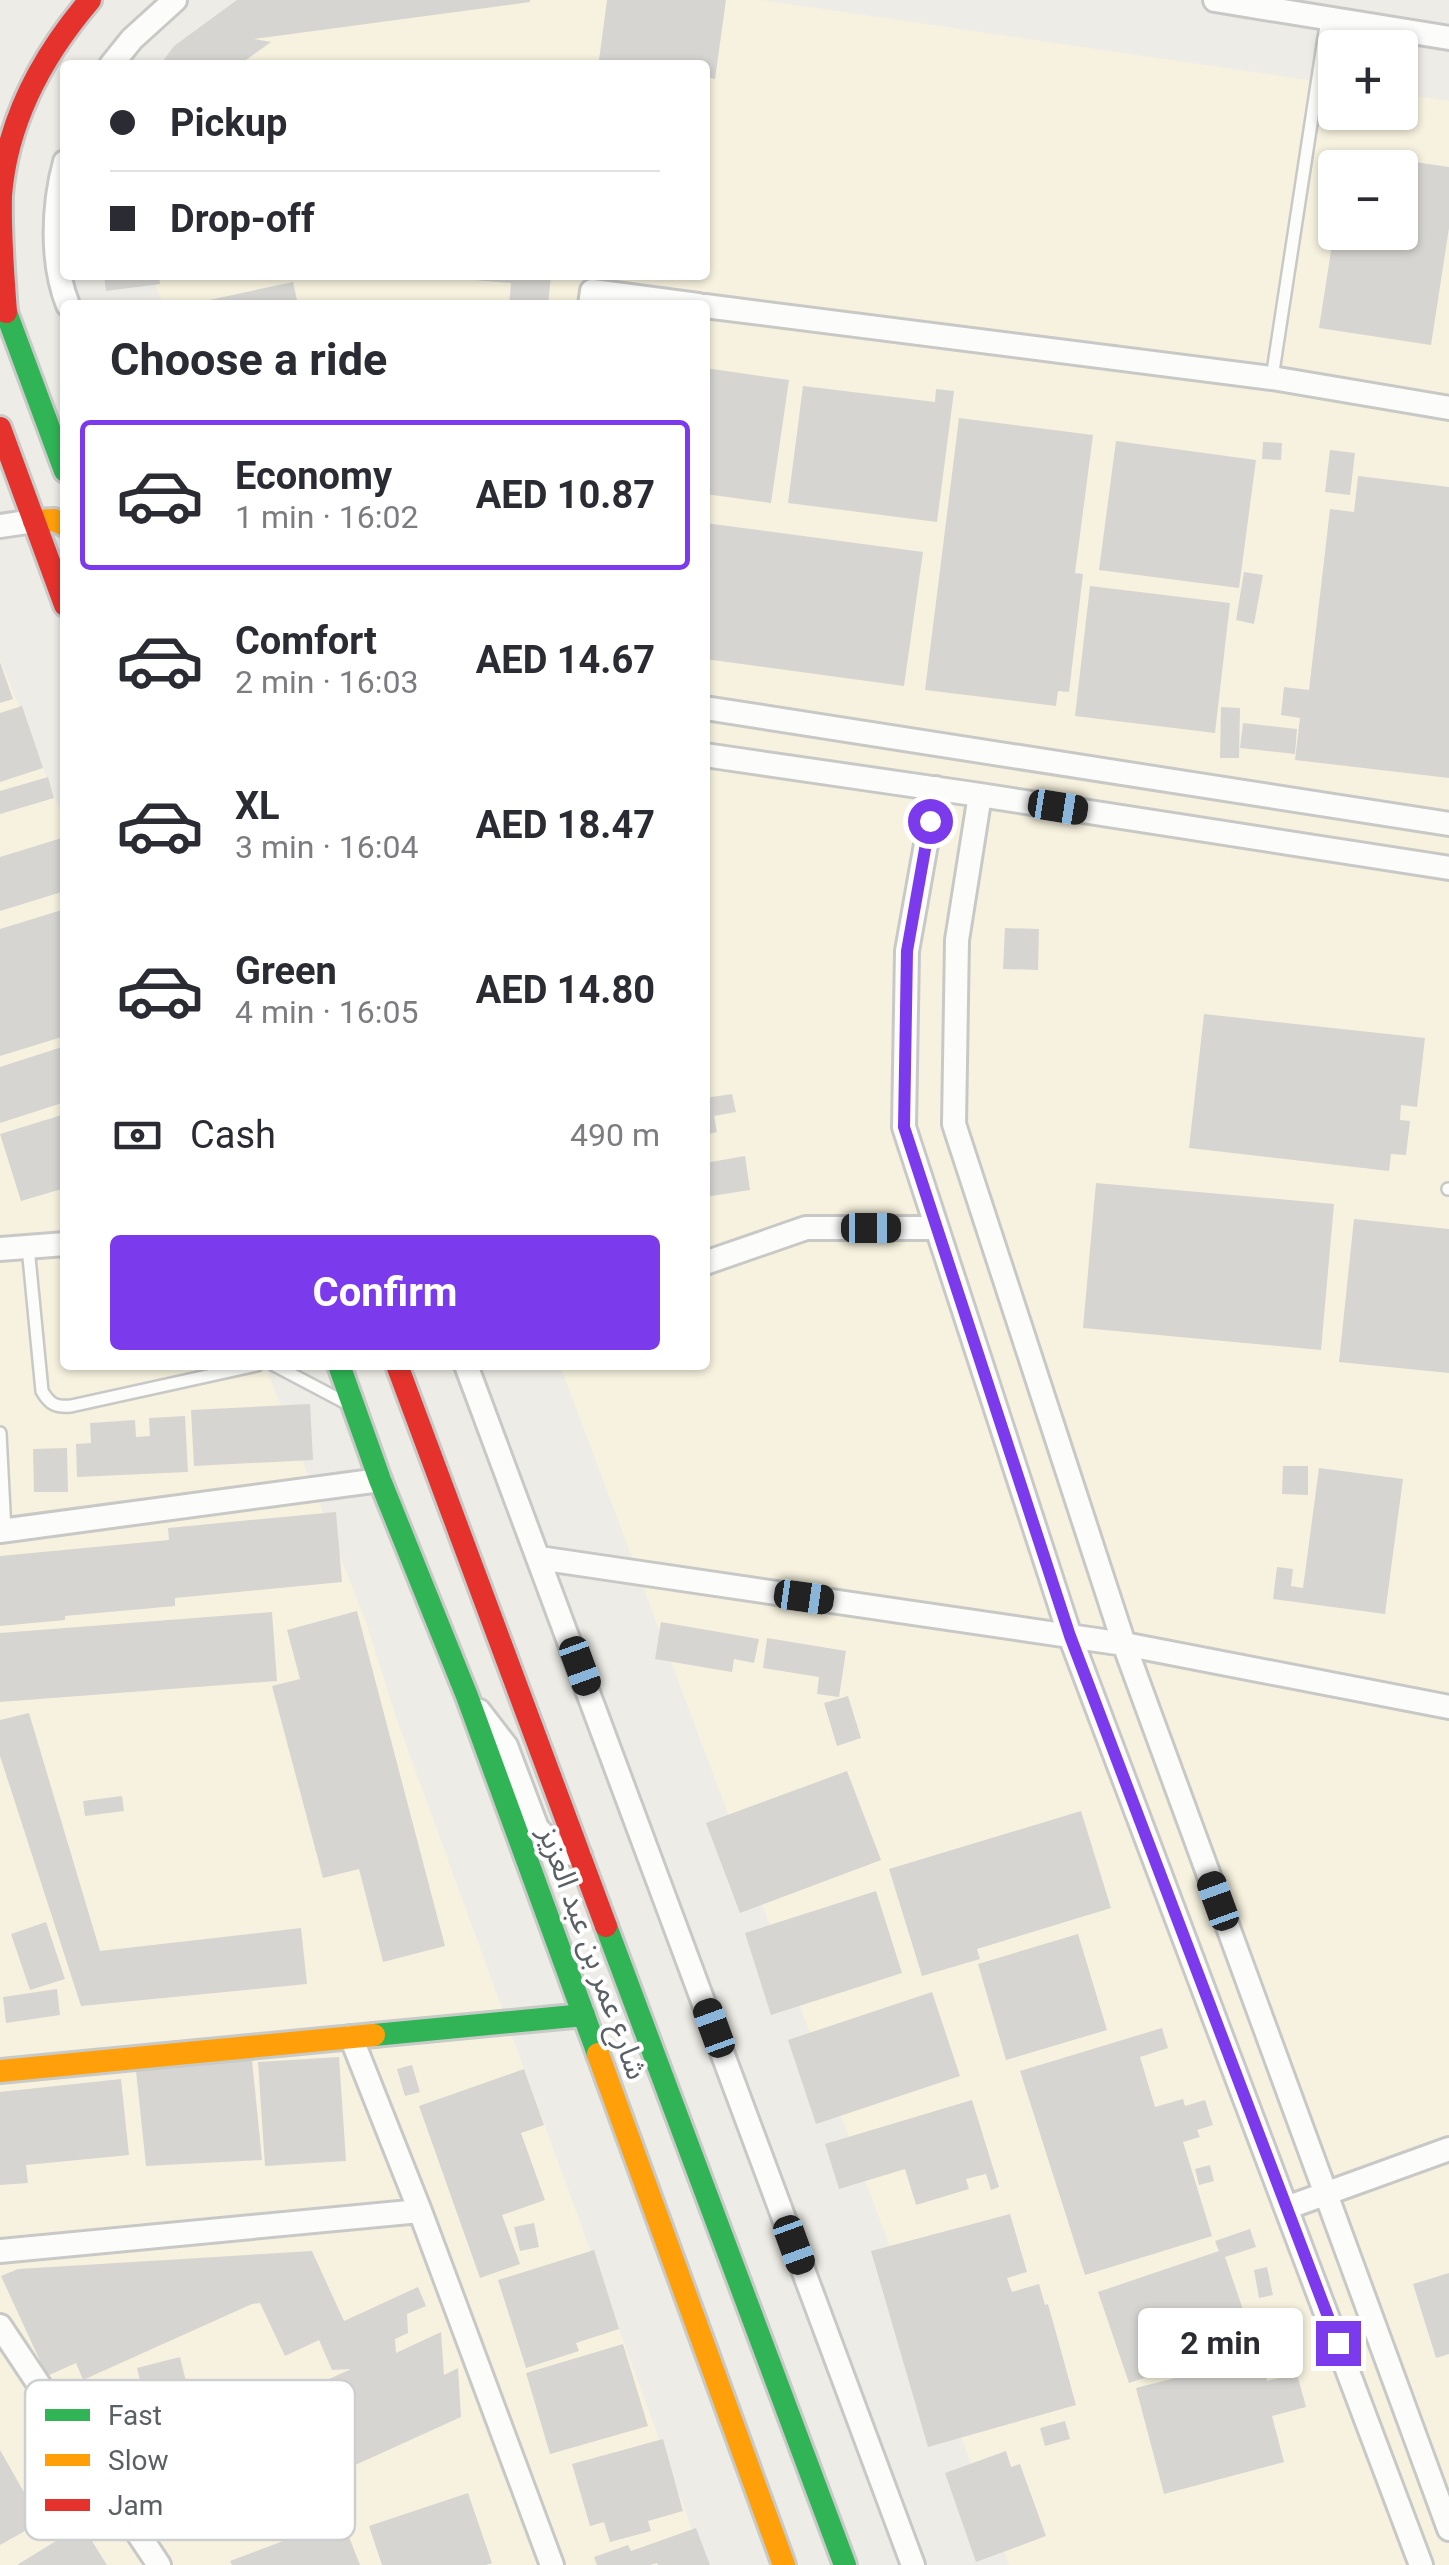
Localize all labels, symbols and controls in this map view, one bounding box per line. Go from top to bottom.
map controls [1318,30,1418,250]
button: + [1318,30,1418,130]
text: Pickup [170,101,287,145]
button: − [1318,150,1418,250]
text: Drop-off [170,197,315,241]
text: Choose a ride [110,333,387,386]
icon: car [115,450,205,540]
text: Economy [235,454,392,498]
text: AED 10.87 [476,473,655,517]
text: 1 min · 16:02 [235,498,418,536]
icon: car [115,615,205,705]
text: Comfort [235,619,377,663]
text: AED 14.67 [476,638,655,682]
text: 2 min · 16:03 [235,663,418,701]
icon: car [115,780,205,870]
text: XL [235,784,280,828]
car [1026,787,1090,827]
route start [908,799,953,844]
text: AED 18.47 [476,803,655,847]
text: 3 min · 16:04 [235,828,418,866]
icon: car [115,945,205,1035]
text: Green [235,949,337,993]
text: AED 14.80 [476,968,655,1012]
text: 4 min · 16:05 [235,993,418,1031]
icon: cash [110,1108,165,1163]
text: Cash [190,1113,276,1157]
text: 490 m [570,1116,660,1154]
car [841,1213,901,1243]
button: Confirm [110,1235,660,1350]
car [772,1578,836,1616]
car [556,1633,604,1699]
street label: شارع عمر بن عبد العزيز [526,1821,655,2086]
car [1194,1868,1242,1934]
car [690,1995,738,2061]
car [770,2212,818,2278]
callout: 2 min [1138,2308,1303,2378]
route end [1316,2321,1361,2366]
text: 2 min [1180,2324,1261,2362]
legend [25,2380,355,2540]
text: Fast [108,2399,162,2432]
text: Slow [108,2444,168,2477]
text: Jam [108,2489,163,2522]

